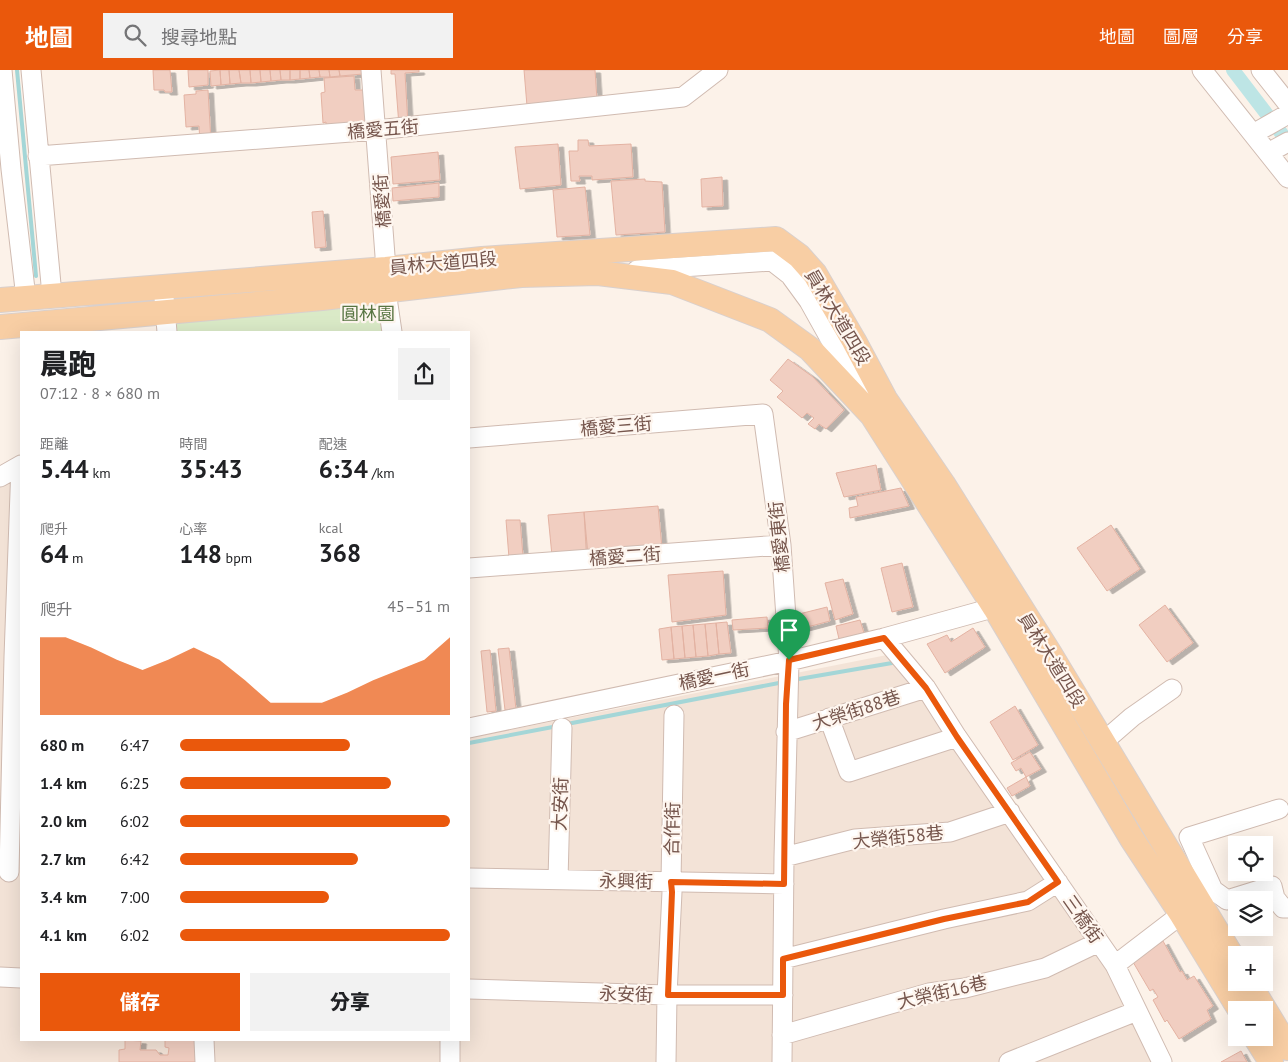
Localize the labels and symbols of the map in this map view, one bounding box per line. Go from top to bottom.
street label: 橋愛五街 [346,114,420,144]
street label: 橋愛街 [369,173,395,229]
street label: 員林大道四段 [388,247,498,279]
street label: 員林大道四段 [800,265,876,369]
park label: 圓林園 [341,302,395,325]
street label: 橋愛三街 [579,411,653,441]
street label: 橋愛東街 [764,500,794,574]
street label: 橋愛二街 [588,542,662,570]
street label: 員林大道四段 [1014,608,1090,712]
pin [768,609,810,660]
street label: 橋愛一街 [676,657,752,695]
street label: 大榮街88巷 [809,685,903,735]
street label: 大安街 [548,777,572,831]
street label: 合作街 [660,802,684,856]
street label: 大榮街58巷 [851,821,945,853]
street label: 永興街 [599,869,653,893]
street label: 三橋街 [1058,890,1108,948]
street label: 大榮街16巷 [895,970,989,1014]
street label: 永安街 [599,982,653,1006]

